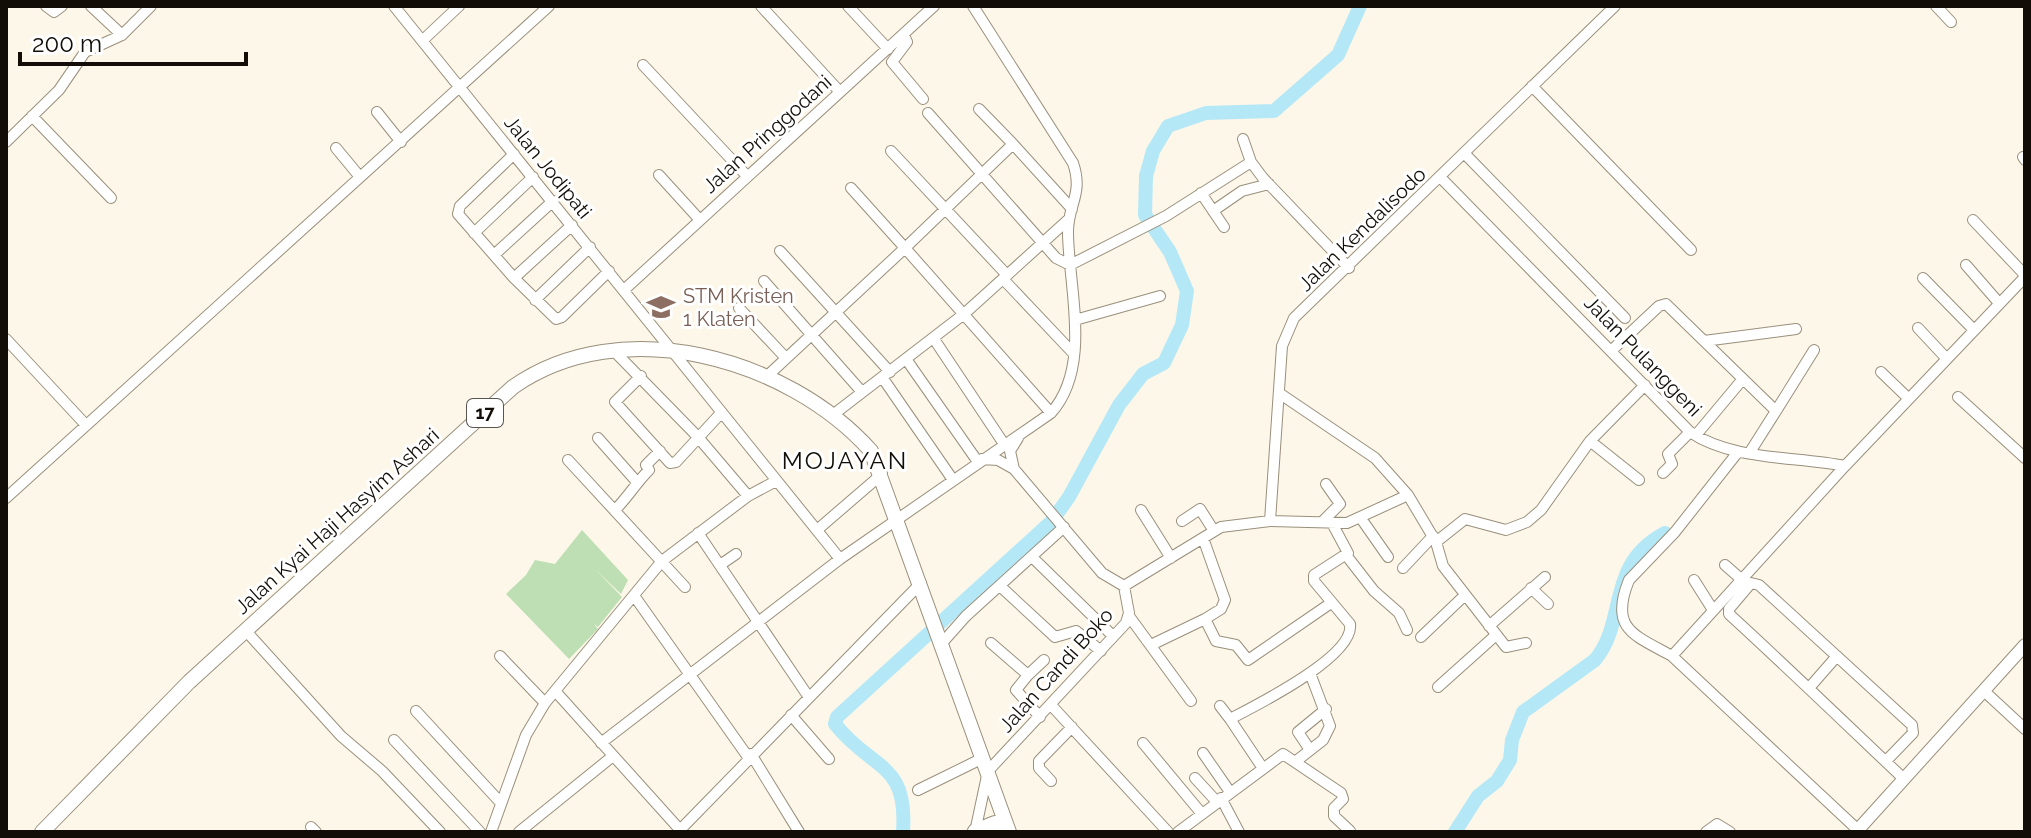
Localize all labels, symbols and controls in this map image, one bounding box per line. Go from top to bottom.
scale bar [20,16,246,66]
text: 200 m [32,29,102,58]
street label: Jalan Pringgodani [698,70,836,198]
street label: Jalan Jodipati [499,111,597,223]
street label: Jalan Kendalisodo [1293,162,1431,296]
place label: STM Kristen 1 Klaten [683,284,794,331]
street label: Jalan Pulanggeni [1579,291,1707,421]
school or university icon: STM Kristen 1 Klaten [646,292,676,322]
road number: 17 [467,399,503,427]
street label: Jalan Kyai Haji Hasyim Ashari [230,423,444,619]
district label: MOJAYAN [782,446,908,475]
street label: Jalan Candi Boko [994,603,1118,737]

